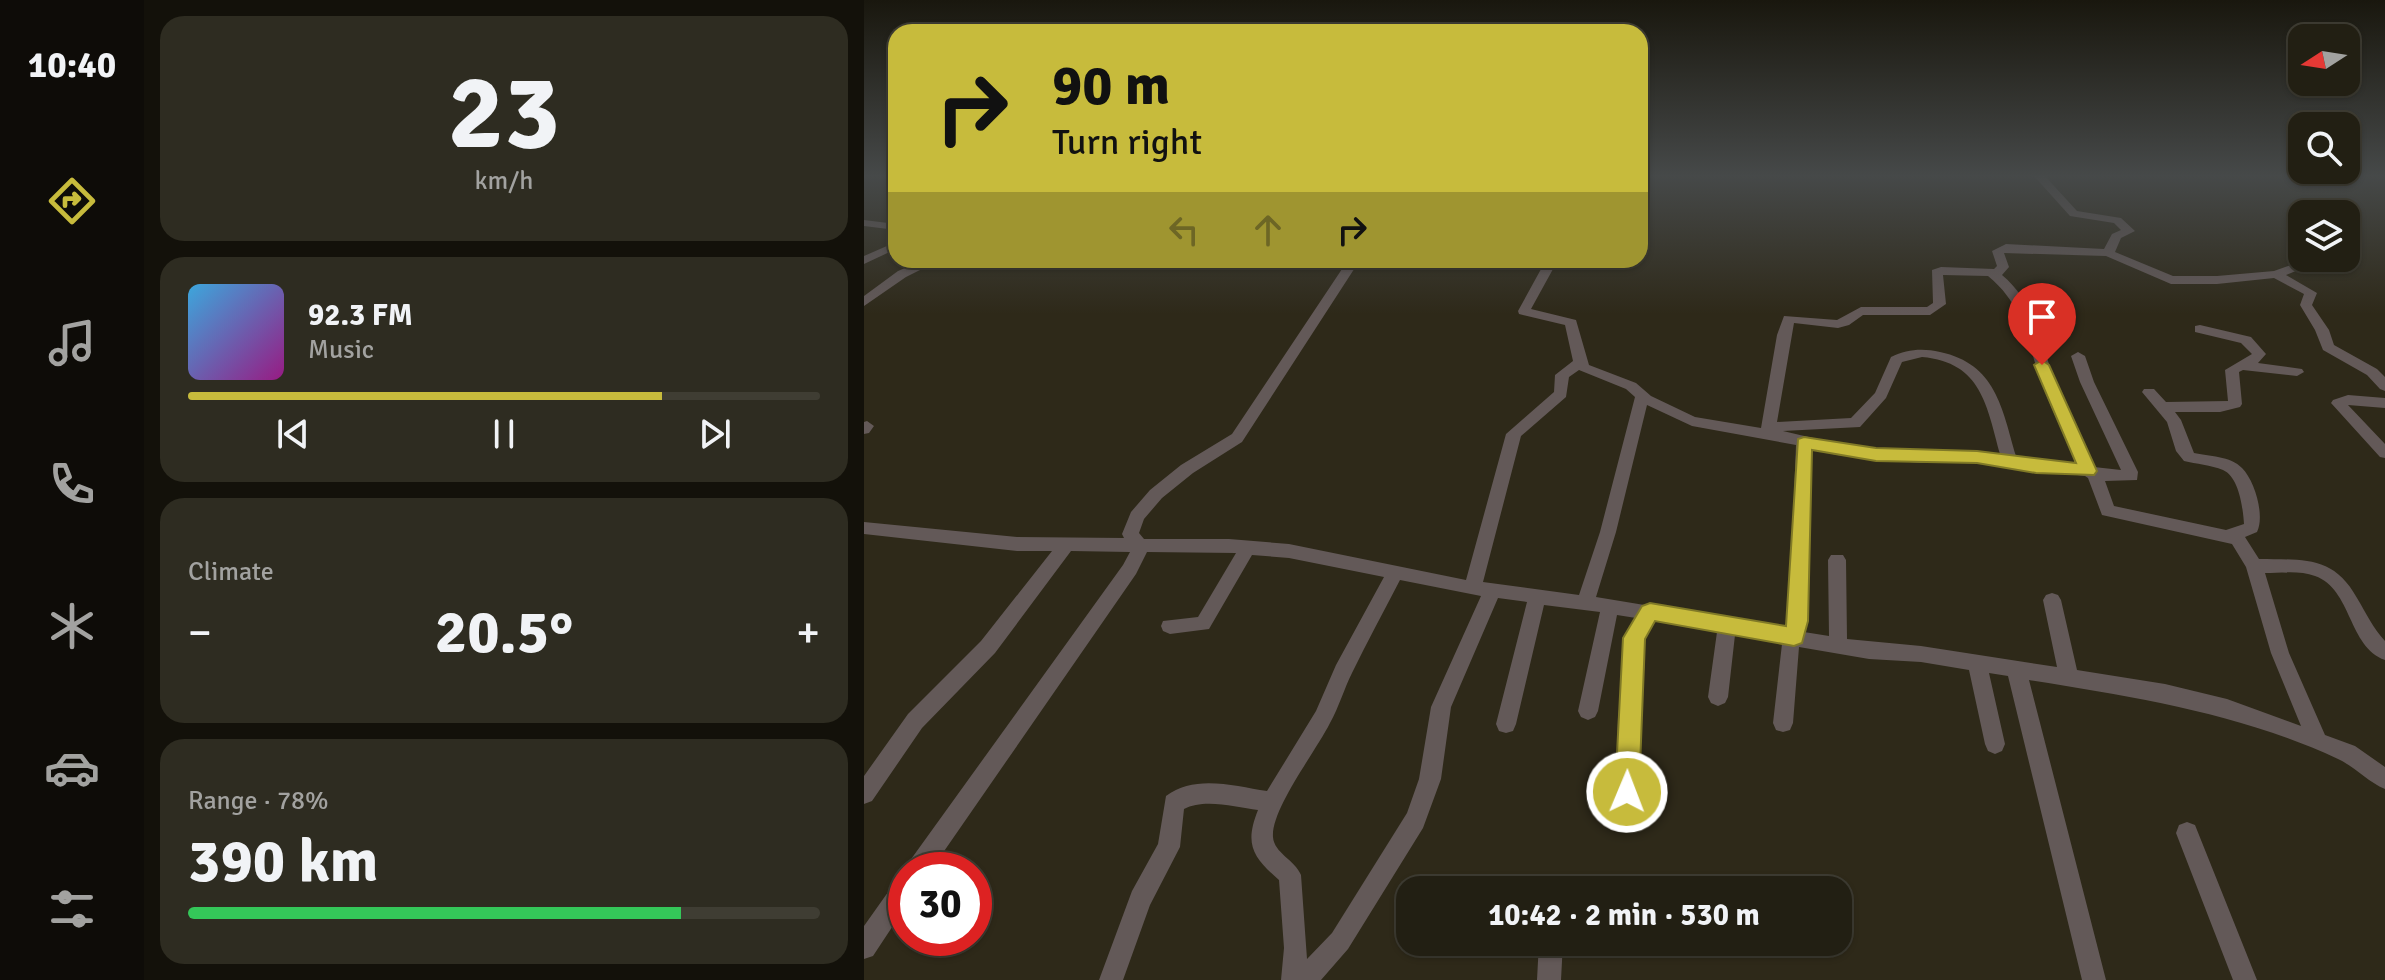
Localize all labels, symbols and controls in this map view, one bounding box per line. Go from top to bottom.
north arrow [2288,24,2360,96]
map controls [2288,24,2360,272]
text: 10:40 [28,43,116,88]
text: 23 [448,49,560,177]
text: 90 m [1052,51,1170,120]
icon: right [920,56,1024,160]
button: search [2288,112,2360,184]
text: Turn right [1052,120,1202,165]
text: km/h [475,165,533,197]
icon: directions [44,173,100,229]
button: layers [2288,200,2360,272]
icon: left [1162,208,1206,252]
icon: ahead [1246,208,1290,252]
icon: right [1330,208,1374,252]
pin [2008,283,2076,365]
icon: arrive [2020,295,2064,339]
text: 92.3 FM [308,297,413,334]
icon: music [44,315,100,371]
text: Music [308,334,374,366]
icon: previous [271,412,315,456]
icon: pause [482,412,526,456]
icon: next [693,412,737,456]
icon: phone [44,456,100,512]
text: Climate [188,556,274,588]
text: 20.5° [435,596,573,670]
icon: climate [44,598,100,654]
text: − [188,606,212,660]
text: + [796,606,820,660]
icon: car [44,740,100,796]
position arrow [1585,750,1669,834]
text: Range · 78% [188,785,329,817]
text: 390 km [188,825,378,899]
speed limit sign: 30 [888,852,992,956]
icon: filters [44,881,100,937]
text: 10:42 · 2 min · 530 m [1488,897,1760,934]

